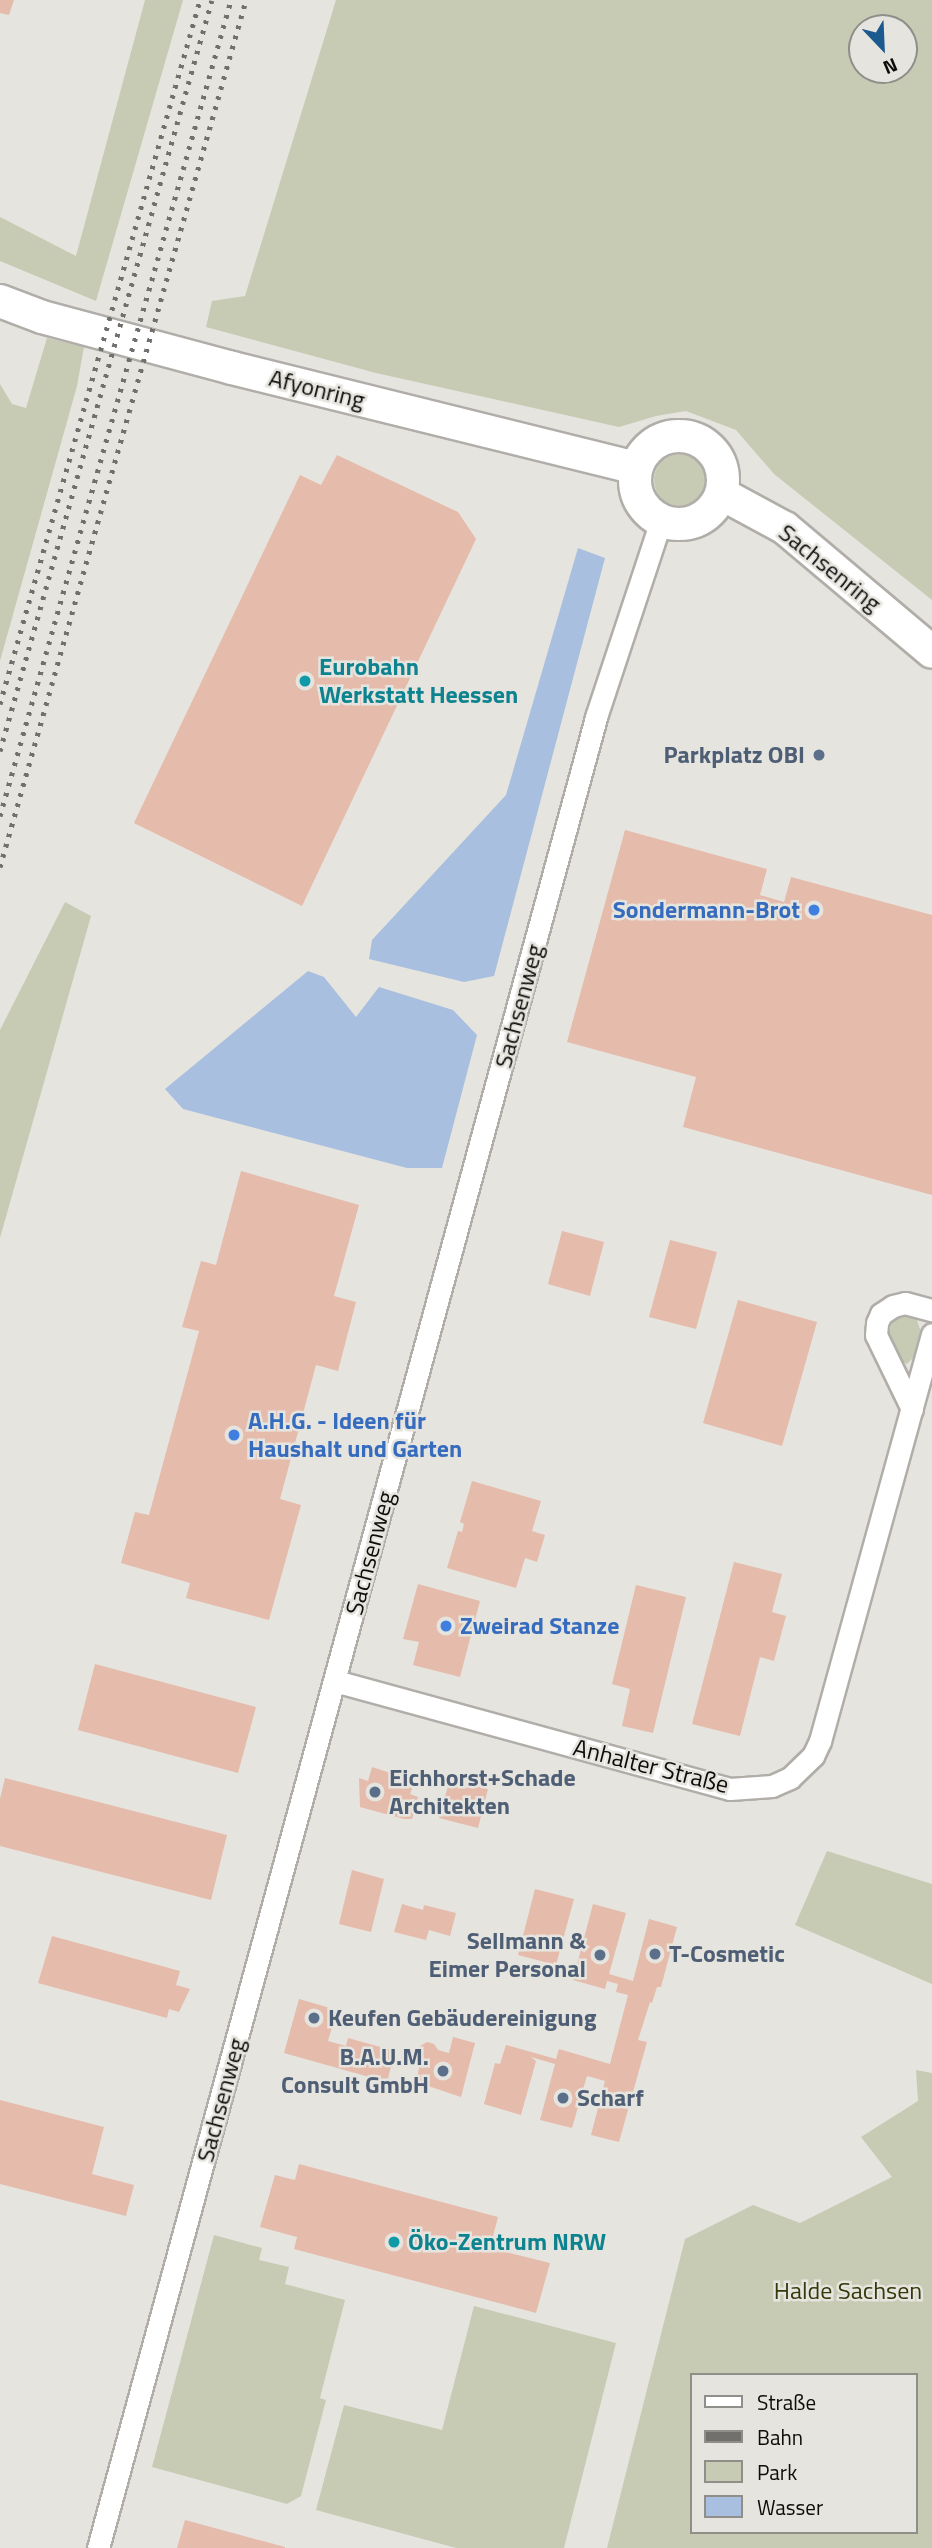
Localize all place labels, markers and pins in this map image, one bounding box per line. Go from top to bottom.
place label: Eurobahn Werkstatt Heessen [319,653,518,709]
marker: Eurobahn Werkstatt Heessen [297,673,313,689]
place label: Parkplatz OBI [664,741,805,769]
marker: Parkplatz OBI [811,747,827,763]
place label: Sondermann-Brot [613,896,800,924]
marker: Sondermann-Brot [806,902,822,918]
place label: A.H.G. - Ideen für Haushalt und Garten [248,1407,462,1463]
marker: A.H.G. - Ideen für Haushalt und Garten [226,1427,242,1443]
place label: Zweirad Stanze [460,1612,620,1640]
marker: Zweirad Stanze [438,1618,454,1634]
place label: Eichhorst+Schade Architekten [389,1764,576,1820]
marker: Eichhorst+Schade Architekten [367,1784,383,1800]
place label: Sellmann & Eimer Personal [429,1927,586,1983]
place label: T-Cosmetic [669,1940,785,1968]
marker: T-Cosmetic [647,1946,663,1962]
marker: Sellmann & Eimer Personal [592,1947,608,1963]
place label: Keufen Gebäudereinigung [328,2004,597,2032]
marker: Keufen Gebäudereinigung [306,2010,322,2026]
place label: B.A.U.M. Consult GmbH [281,2043,429,2099]
marker: B.A.U.M. Consult GmbH [435,2063,451,2079]
place label: Scharf [577,2084,644,2112]
marker: Scharf [555,2090,571,2106]
place label: Öko-Zentrum NRW [408,2228,606,2256]
marker: Öko-Zentrum NRW [386,2234,402,2250]

